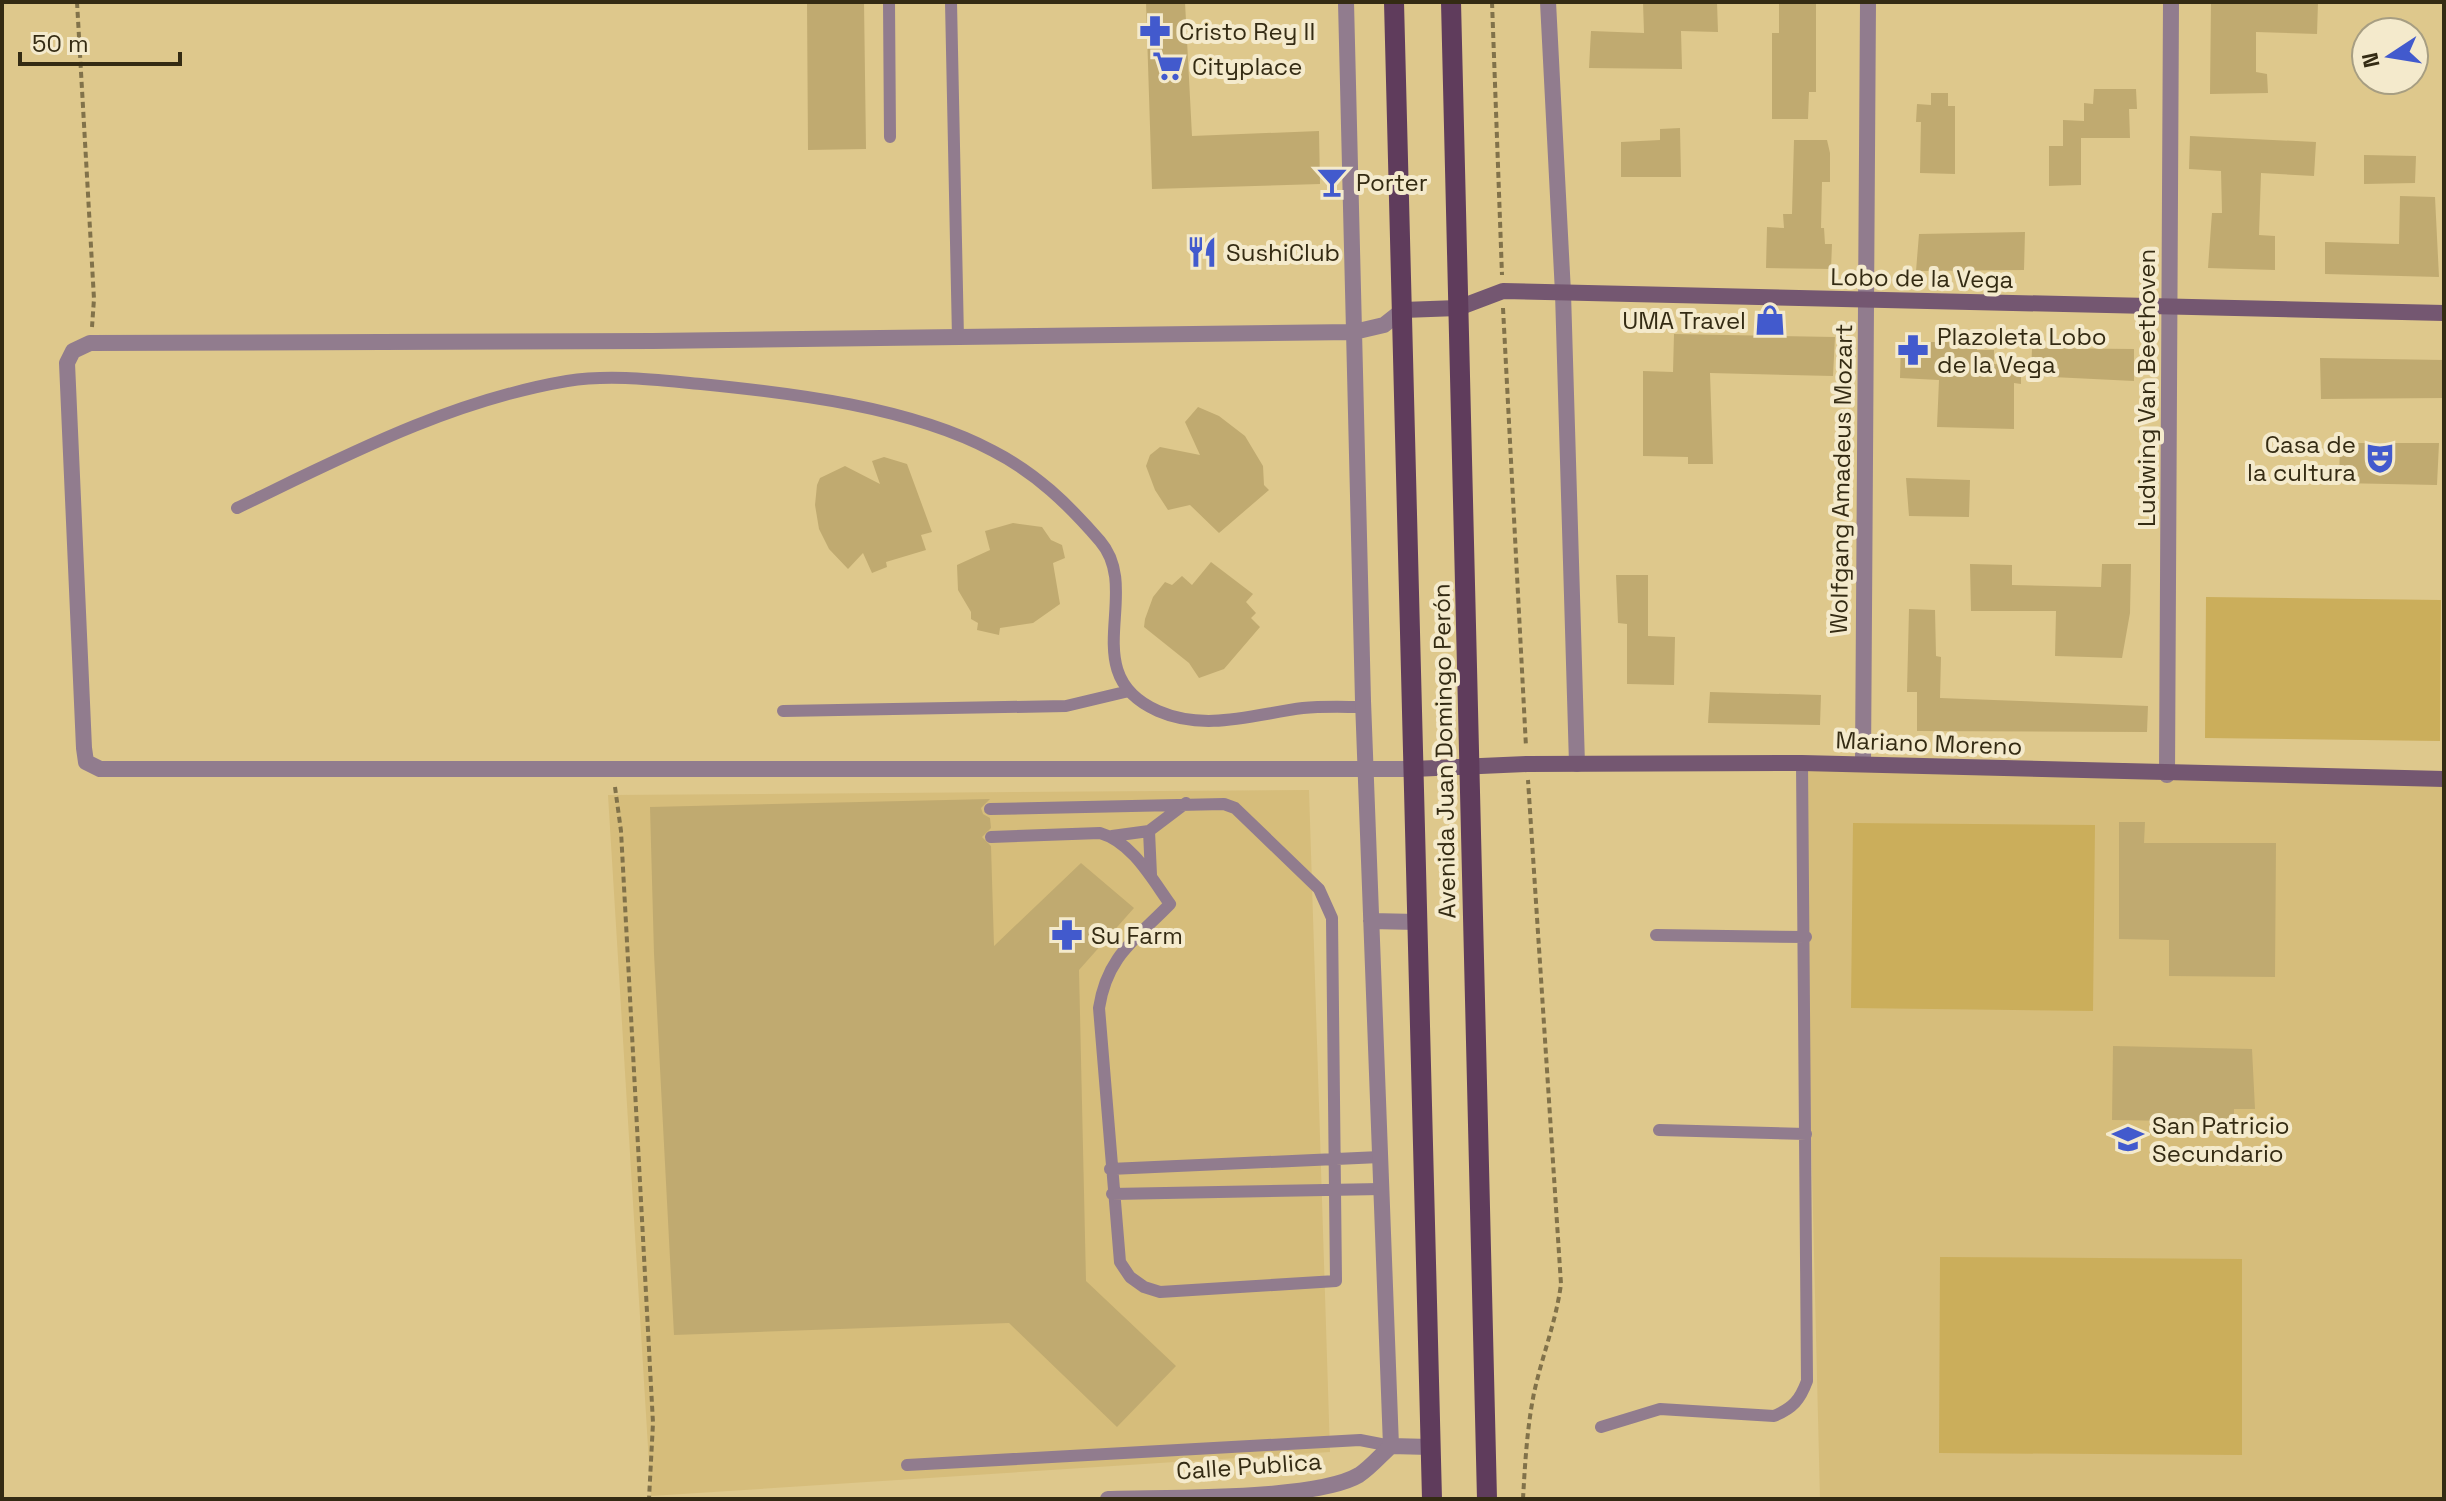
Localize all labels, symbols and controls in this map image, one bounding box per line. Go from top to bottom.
pharmacy icon: Cristo Rey II [1138,14,1172,48]
scale bar [20,16,180,66]
place label: Cristo Rey II [1179,16,1315,47]
north arrow [2350,16,2430,96]
text: 50 m [32,28,89,59]
supermarket icon: Cityplace [1151,49,1185,83]
text: N [2355,50,2386,70]
place label: Cityplace [1192,51,1302,82]
bar icon: Porter [1315,165,1349,199]
place label: Porter [1356,167,1428,198]
restaurant icon: SushiClub [1185,235,1219,269]
place label: SushiClub [1226,237,1340,268]
street label: Ludwing Van Beethoven [2131,249,2162,527]
street label: Lobo de la Vega [1830,261,2014,295]
shop icon: UMA Travel [1753,303,1787,337]
place label: UMA Travel [1622,305,1746,336]
place label: Plazoleta Lobo de la Vega [1937,321,2107,380]
street label: Wolfgang Amadeus Mozart [1823,324,1859,634]
pharmacy icon: Plazoleta Lobo de la Vega [1896,333,1930,367]
place label: Casa de la cultura [2247,429,2356,488]
theatre icon: Casa de la cultura [2363,441,2397,475]
street label: Avenida Juan Domingo Perón [1426,583,1462,919]
street label: Mariano Moreno [1835,724,2023,762]
pharmacy icon: Su Farm [1050,918,1084,952]
place label: Su Farm [1091,920,1183,951]
place label: San Patricio Secundario [2152,1110,2290,1169]
school or university icon: San Patricio Secundario [2111,1122,2145,1156]
street label: Calle Publica [1175,1445,1323,1487]

